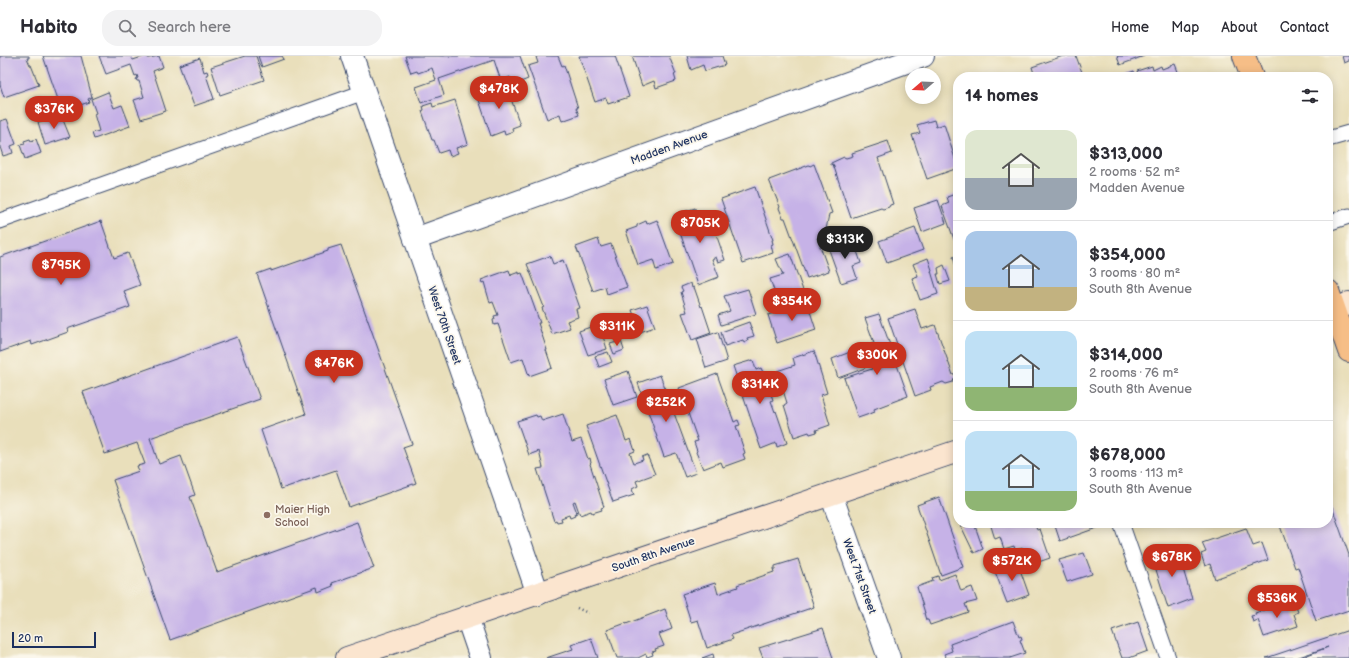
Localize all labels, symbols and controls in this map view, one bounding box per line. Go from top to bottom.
search box [102,10,382,46]
text: Habito [20,16,78,39]
icon: search [116,17,138,39]
text: Search here [148,18,231,37]
text: Home [1111,19,1149,36]
text: Map [1171,19,1199,36]
text: About [1221,19,1258,36]
text: Contact [1280,19,1329,36]
north arrow [905,68,941,104]
map controls [905,68,941,104]
pin: $478K [471,76,527,110]
text: $478K [479,81,519,97]
icon: filters [1299,85,1321,107]
text: 14 homes [965,86,1038,106]
pin: $376K [26,96,82,130]
text: $376K [34,101,74,117]
street label: Madden Avenue [629,127,710,167]
text: $313,000 [1089,144,1163,164]
icon: home [997,146,1045,194]
text: 2 rooms · 52 m² [1089,164,1180,180]
text: Madden Avenue [1089,180,1185,196]
pin: $705K [672,210,728,244]
text: $705K [680,215,720,231]
pin: $313K [817,226,873,260]
text: $313K [826,231,864,247]
text: $354,000 [1089,245,1166,265]
icon: home [997,247,1045,295]
pin: $795K [33,252,89,286]
text: $795K [41,257,81,273]
text: 3 rooms · 80 m² [1089,265,1180,281]
text: South 8th Avenue [1089,281,1192,297]
street label: West 70th Street [425,284,464,367]
pin: $354K [764,288,820,322]
text: $354K [772,293,812,309]
pin: $311K [589,313,645,347]
text: $311K [599,318,635,334]
pin: $300K [849,342,905,376]
text: $314,000 [1089,345,1163,365]
text: $300K [856,347,898,363]
icon: home [997,347,1045,395]
pin: $476K [306,350,362,384]
text: $476K [314,355,354,371]
text: 2 rooms · 76 m² [1089,365,1179,381]
pin: $314K [732,371,788,405]
text: $314K [741,376,779,392]
text: South 8th Avenue [1089,381,1192,397]
pin: $252K [638,389,694,423]
text: $252K [646,394,686,410]
text: $678,000 [1089,445,1166,465]
icon: home [997,447,1045,495]
text: 3 rooms · 113 m² [1089,465,1183,481]
text: South 8th Avenue [1089,481,1192,497]
place label: Maier High School [275,503,330,529]
marker: Maier High School [262,510,272,520]
street label: South 8th Avenue [610,534,697,575]
street label: West 71st Street [840,537,879,616]
pin: $678K [1144,544,1200,578]
pin: $572K [984,548,1040,582]
text: $678K [1152,549,1192,565]
text: $572K [992,553,1032,569]
pin: $536K [1249,585,1305,619]
text: $536K [1257,590,1297,606]
scale bar [12,630,96,649]
text: 20 m [18,632,43,645]

